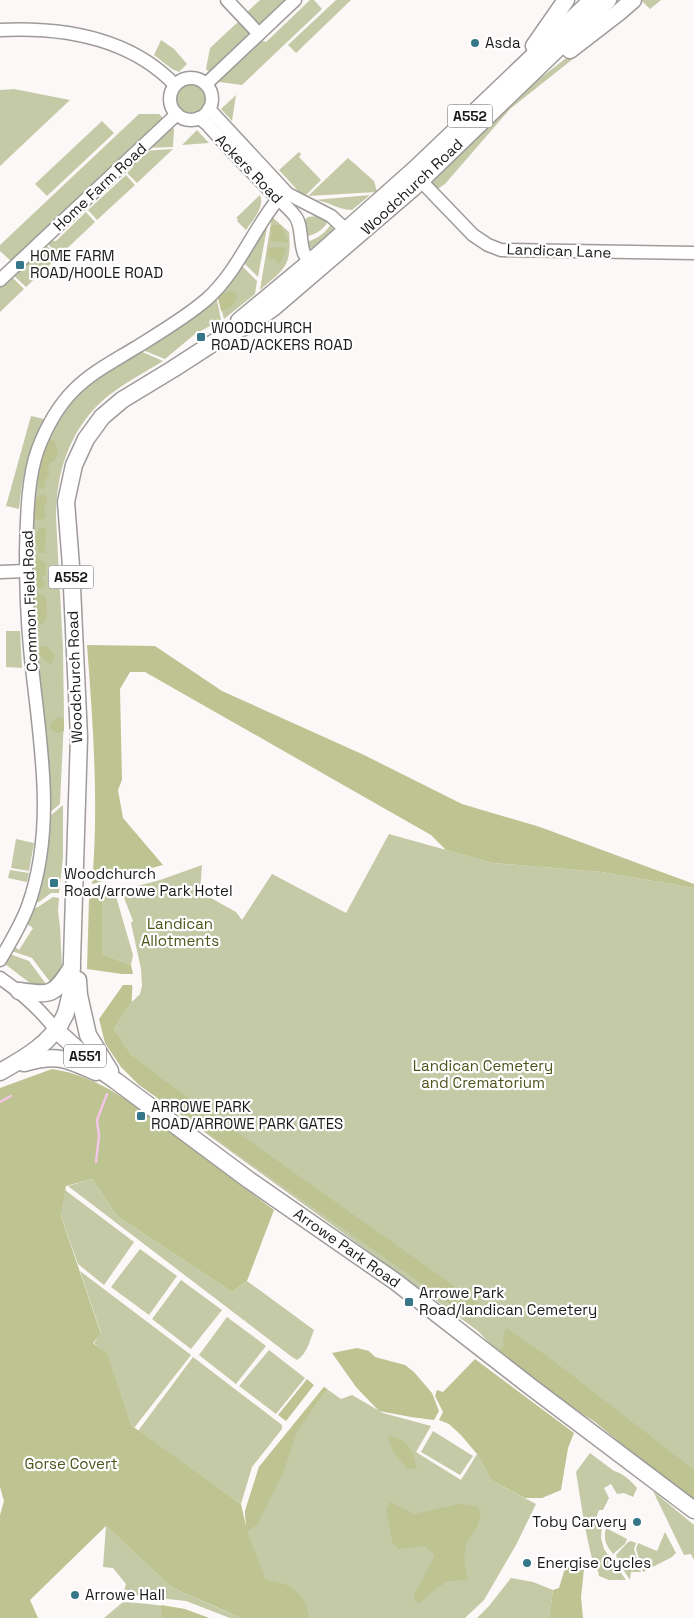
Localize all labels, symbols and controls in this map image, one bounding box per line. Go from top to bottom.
place label: Asda [485,33,521,52]
marker: Asda [469,37,481,49]
road number: A552 [448,104,492,128]
street label: Ackers Road [212,130,287,207]
street label: Woodchurch Road [357,134,467,239]
street label: Home Farm Road [49,139,150,235]
street label: Landican Lane [506,239,612,262]
place label: HOME FARM ROAD/HOOLE ROAD [30,246,163,282]
marker: HOME FARM ROAD/HOOLE ROAD [14,259,26,271]
place label: WOODCHURCH ROAD/ACKERS ROAD [211,318,353,354]
marker: WOODCHURCH ROAD/ACKERS ROAD [195,331,207,343]
street label: Common Field Road [18,530,41,672]
road number: A552 [48,566,94,588]
street label: Woodchurch Road [63,610,86,744]
place label: Woodchurch Road/arrowe Park Hotel [64,864,233,900]
marker: Woodchurch Road/arrowe Park Hotel [48,877,60,889]
park label: Landican Allotments [141,914,219,950]
road number: A551 [64,1044,106,1068]
park label: Landican Cemetery and Crematorium [413,1056,553,1092]
place label: ARROWE PARK ROAD/ARROWE PARK GATES [151,1097,343,1133]
marker: ARROWE PARK ROAD/ARROWE PARK GATES [135,1110,147,1122]
street label: Arrowe Park Road [290,1204,404,1292]
place label: Arrowe Park Road/landican Cemetery [419,1283,597,1319]
marker: Arrowe Park Road/landican Cemetery [403,1296,415,1308]
park label: Gorse Covert [24,1454,118,1473]
place label: Toby Carvery [532,1512,627,1531]
marker: Toby Carvery [631,1516,643,1528]
place label: Energise Cycles [537,1553,651,1572]
marker: Energise Cycles [521,1557,533,1569]
place label: Arrowe Hall [85,1585,165,1604]
marker: Arrowe Hall [69,1589,81,1601]

